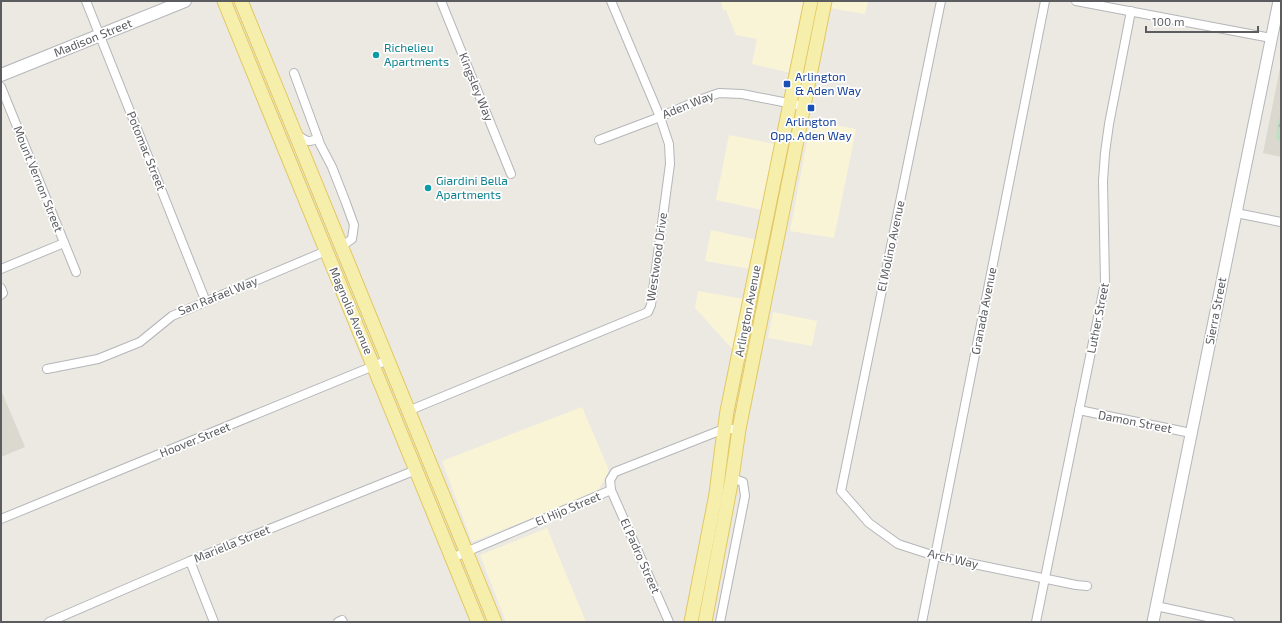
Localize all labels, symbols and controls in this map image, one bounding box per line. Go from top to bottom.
scale bar [1146,8,1258,34]
text: 100 m [1152,14,1184,28]
street label: Madison Street [52,15,134,59]
place label: Richelieu Apartments [384,40,449,68]
marker: Richelieu Apartments [371,50,381,60]
street label: Kingsley Way [457,50,497,123]
place label: Arlington & Aden Way [795,69,862,97]
marker: Arlington & Aden Way [782,79,792,89]
street label: Aden Way [660,87,716,121]
marker: Arlington Opp. Aden Way [806,103,816,113]
street label: Potomac Street [125,109,169,193]
place label: Arlington Opp. Aden Way [770,114,852,142]
street label: Mount Vernon Street [11,124,67,234]
place label: Giardini Bella Apartments [436,173,508,201]
marker: Giardini Bella Apartments [423,183,433,193]
street label: El Molino Avenue [874,199,907,293]
street label: Westwood Drive [643,211,669,302]
street label: Arlington Avenue [731,264,763,358]
street label: Magnolia Avenue [327,265,377,356]
street label: Granada Avenue [968,266,998,356]
street label: San Rafael Way [176,273,260,317]
street label: Sierra Street [1202,275,1228,346]
street label: Luther Street [1083,281,1111,354]
street label: Damon Street [1097,407,1174,435]
street label: Hoover Street [157,418,232,460]
street label: El Hijo Street [533,488,603,529]
street label: El Padro Street [618,516,664,596]
street label: Mariella Street [191,521,272,565]
street label: Arch Way [926,545,981,571]

